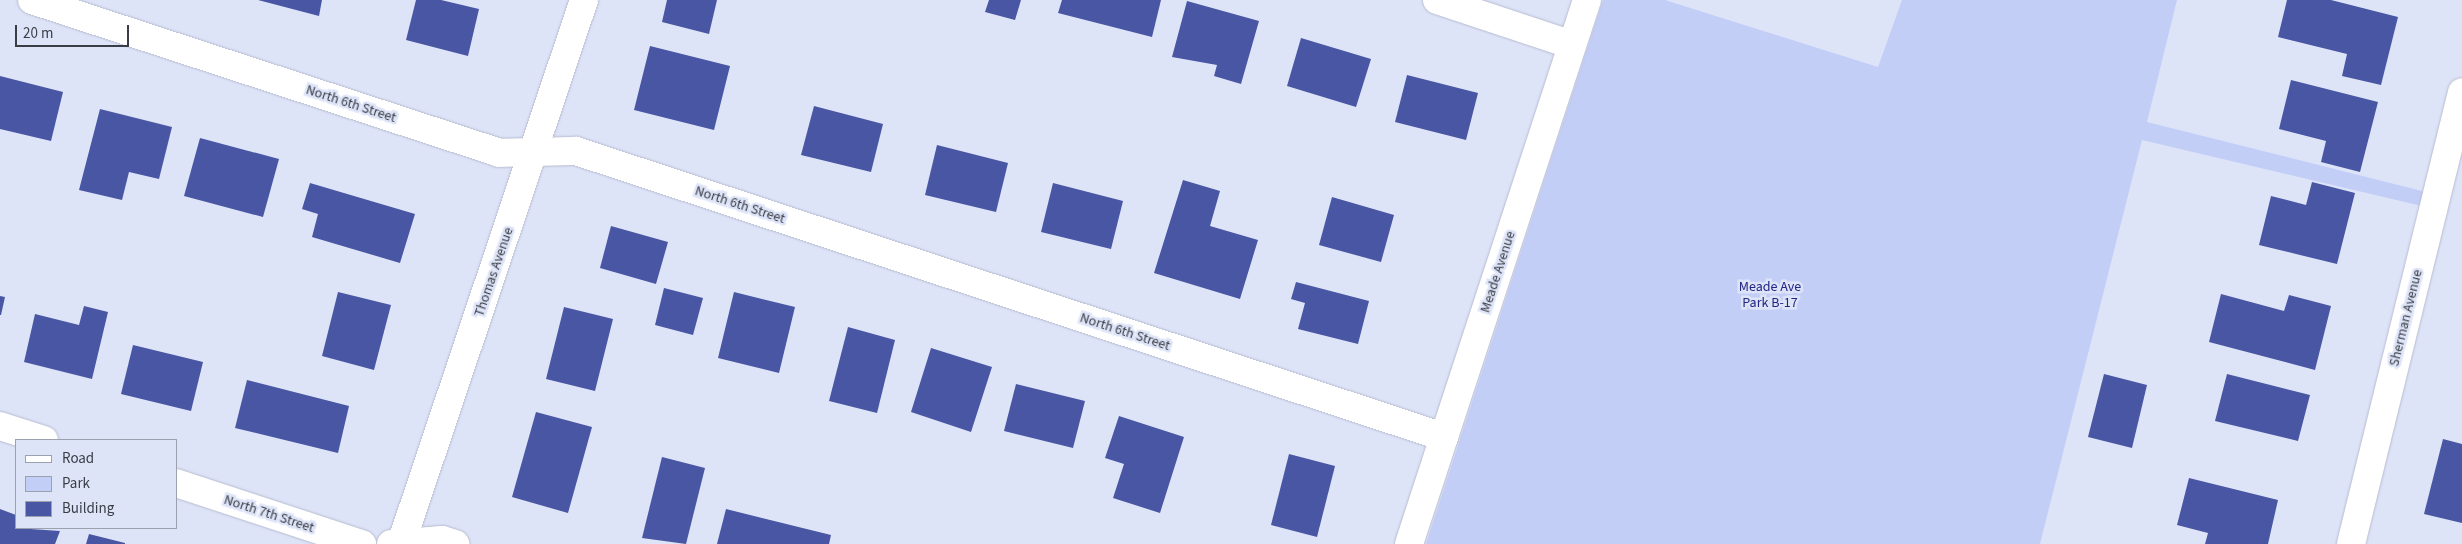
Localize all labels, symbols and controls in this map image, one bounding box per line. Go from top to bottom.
scale bar [18,15,131,47]
text: 20 m [23,23,53,44]
street label: North 6th Street [304,82,398,126]
street label: North 6th Street [693,183,787,227]
street label: Thomas Avenue [471,225,517,319]
street label: Meade Avenue [1477,229,1519,315]
street label: Sherman Avenue [2386,268,2426,368]
park label: Meade Ave Park B-17 [1739,279,1801,312]
street label: North 6th Street [1078,310,1172,354]
legend [15,439,178,529]
text: Road [62,448,94,469]
text: Park [62,473,90,494]
street label: North 7th Street [222,492,316,536]
text: Building [62,498,114,519]

